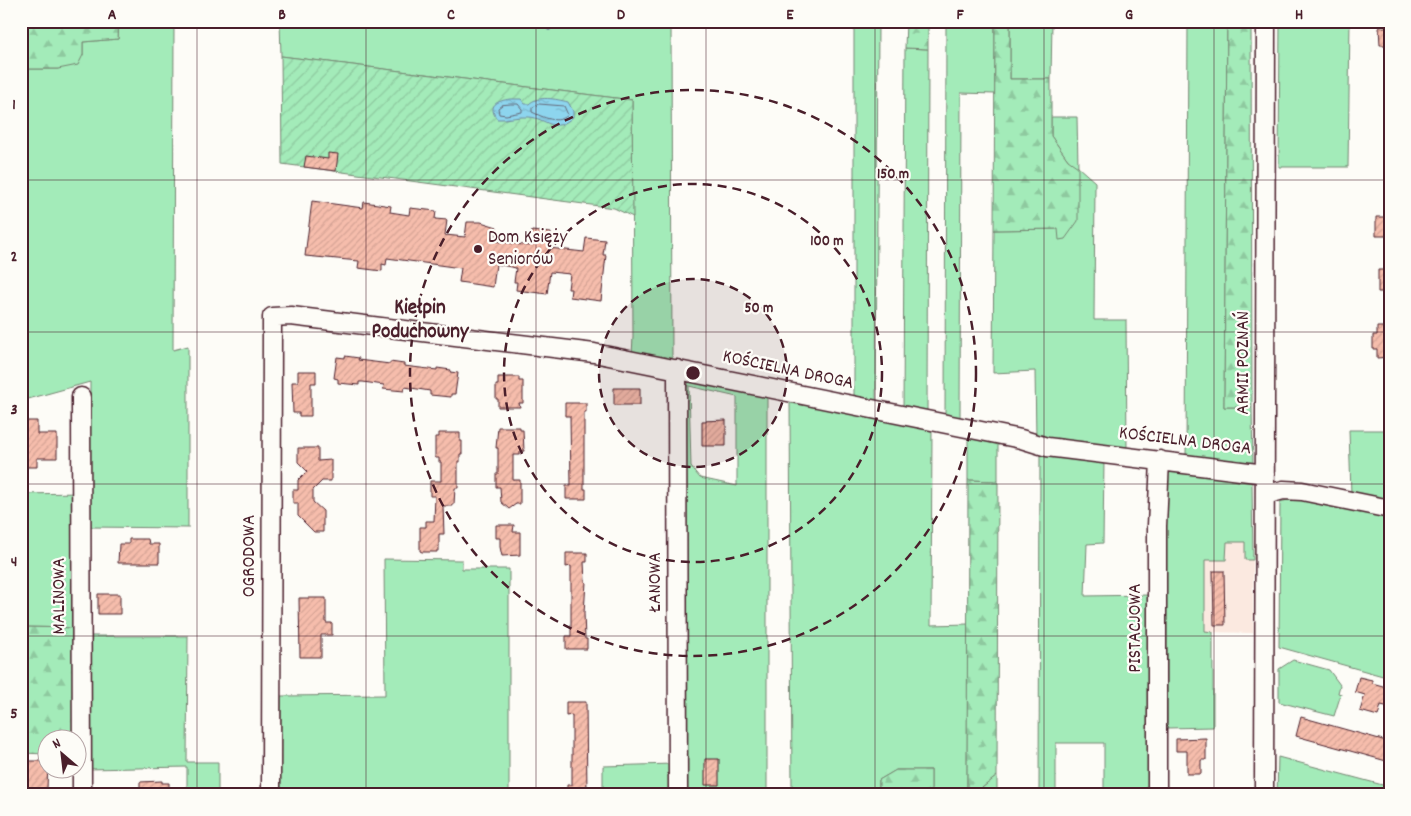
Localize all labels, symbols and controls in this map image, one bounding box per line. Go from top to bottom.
text: A [108,4,117,27]
text: B [278,4,286,27]
text: C [447,4,455,27]
text: D [617,4,626,27]
text: E [786,4,794,27]
text: F [956,4,964,27]
text: G [1125,4,1133,27]
text: H [1295,4,1303,27]
text: 1 [12,94,16,117]
text: 150 m [877,164,909,186]
place label: Dom Księży Seniorów [488,225,567,274]
text: 100 m [810,231,844,253]
marker: Dom Księży Seniorów [472,243,484,255]
text: 2 [11,246,18,269]
district label: Kiełpin Poduchowny [372,294,470,348]
text: 50 m [745,298,773,320]
street label: ARMII POZNAŃ [1231,311,1258,415]
street label: KOŚCIELNA DROGA [720,344,856,398]
centre of rings [684,364,702,382]
text: 3 [10,399,18,422]
street label: KOŚCIELNA DROGA [1117,420,1253,464]
street label: OGRODOWA [237,515,264,597]
text: 4 [11,551,17,574]
street label: ŁANOWA [643,552,670,613]
street label: MALINOWA [47,558,74,634]
street label: PISTACJOWA [1123,583,1150,673]
text: 5 [10,703,18,726]
north arrow [38,728,88,778]
text: N [49,734,65,755]

